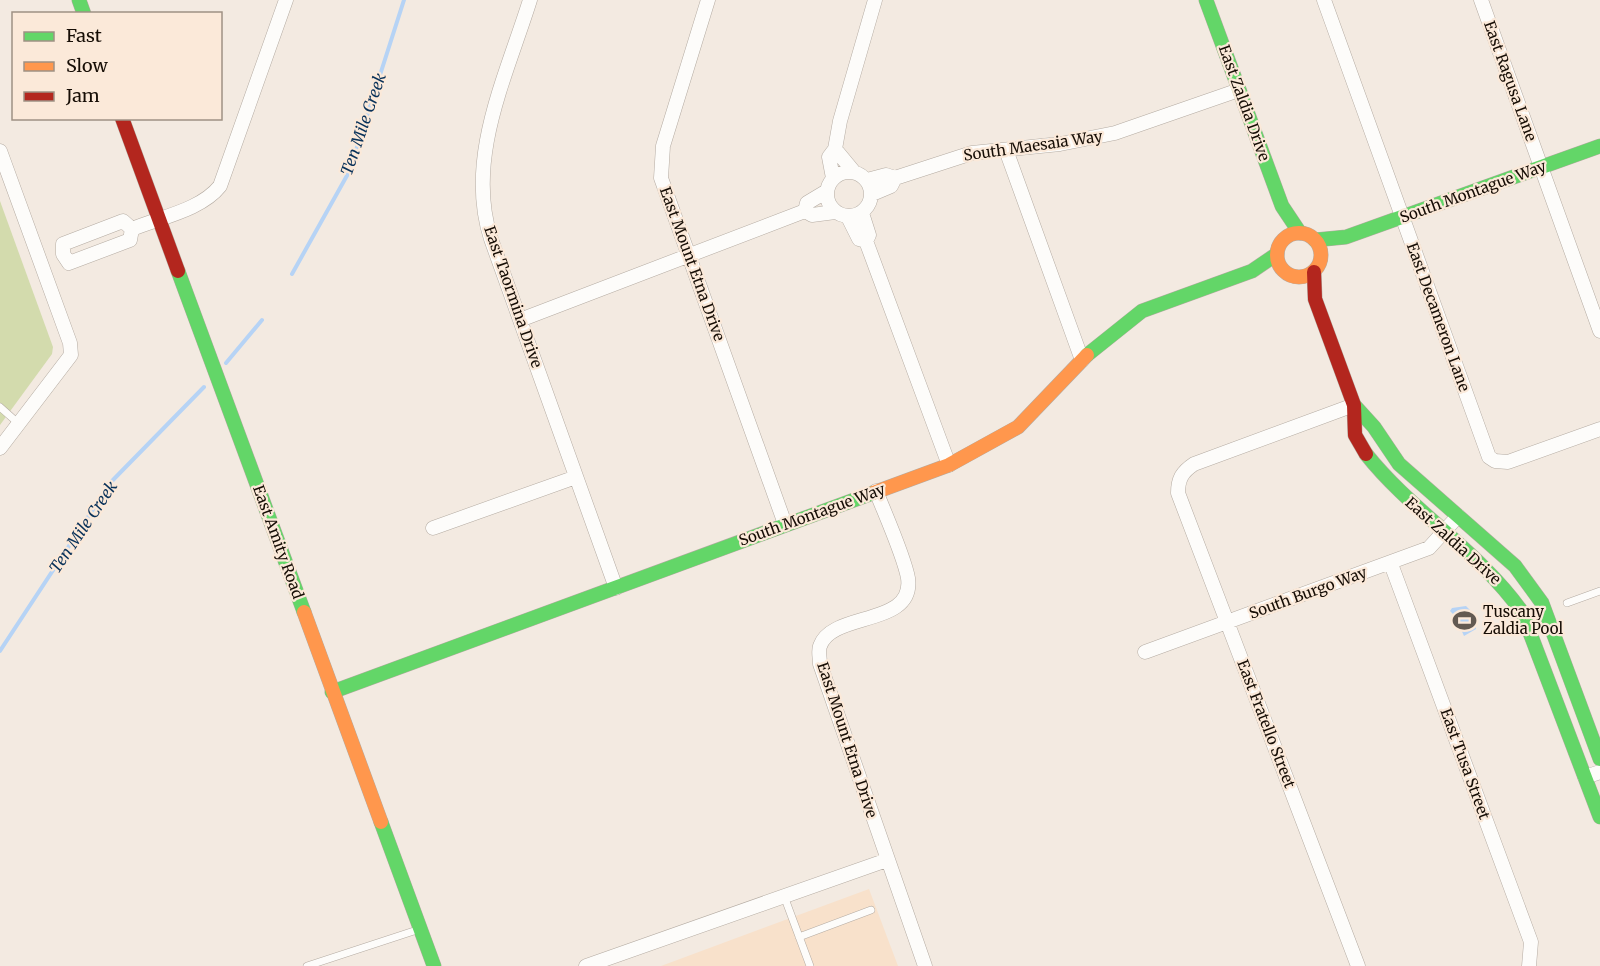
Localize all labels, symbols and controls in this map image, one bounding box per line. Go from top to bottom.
legend [12,12,222,120]
street label: East Ragusa Lane [1480,18,1541,144]
text: Fast [66,24,102,47]
street label: East Zaldia Drive [1215,42,1274,164]
text: Slow [66,54,109,77]
water label: Ten Mile Creek [336,70,390,178]
text: Jam [65,84,100,107]
street label: South Maesaia Way [962,126,1104,165]
street label: South Montague Way [1397,156,1549,227]
street label: East Mount Etna Drive [656,184,729,344]
street label: East Taormina Drive [480,223,547,370]
street label: East Decameron Lane [1403,240,1474,394]
water label: Ten Mile Creek [45,477,121,577]
street label: South Montague Way [736,479,888,550]
street label: East Amity Road [249,482,308,601]
street label: East Zaldia Drive [1402,493,1505,589]
street label: South Burgo Way [1246,562,1370,623]
place label: Tuscany Zaldia Pool [1483,602,1563,638]
sports icon: Tuscany Zaldia Pool [1452,608,1478,634]
street label: East Fratello Street [1233,657,1300,791]
street label: East Mount Etna Drive [813,660,882,820]
street label: East Tusa Street [1437,706,1494,822]

